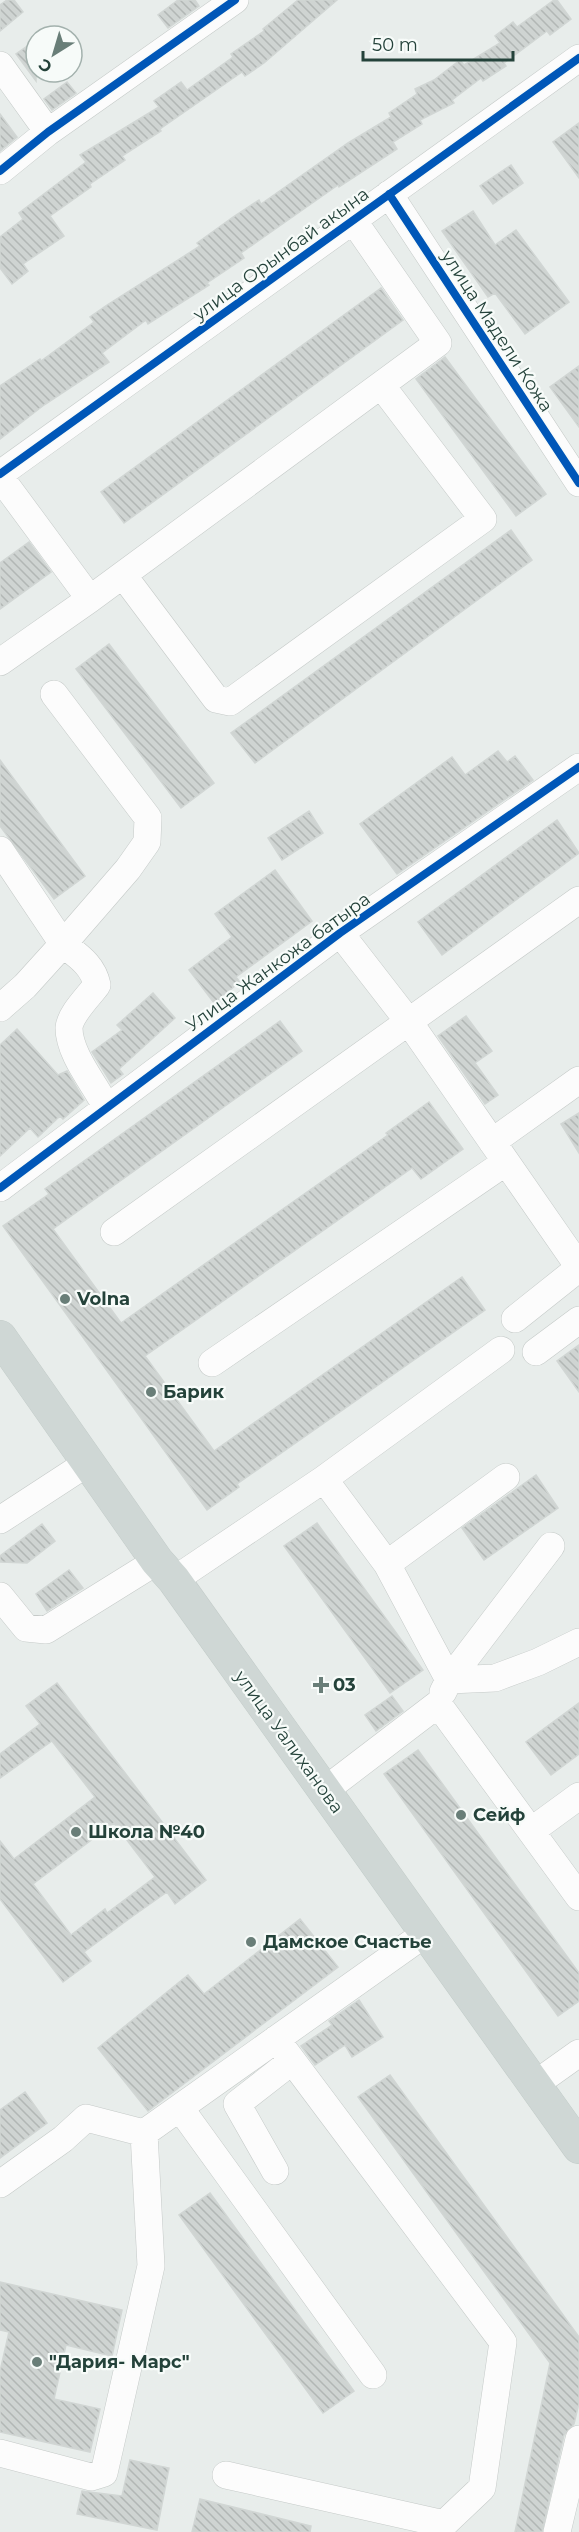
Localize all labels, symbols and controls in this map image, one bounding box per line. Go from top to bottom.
north arrow [24,24,84,84]
scale bar [363,24,513,62]
text: 50 m [372,34,418,56]
text: С [35,54,56,77]
street label: улица Орынбай акына [188,183,373,326]
street label: улица Мадели Кожа [436,245,557,416]
street label: Улица Жанкожа батыра [182,888,374,1036]
place label: Volna [76,1288,130,1310]
marker: Volna [58,1292,72,1306]
place label: Барик [163,1381,224,1403]
marker: Барик [144,1385,158,1399]
street label: улица Уалиханова [229,1665,348,1818]
place label: 03 [333,1674,356,1696]
marker: 03 [314,1678,328,1692]
place label: Сейф [473,1804,525,1826]
marker: Сейф [454,1808,468,1822]
place label: Школа №40 [88,1821,205,1843]
marker: Школа №40 [69,1825,83,1839]
place label: Дамское Счастье [263,1931,432,1953]
marker: Дамское Счастье [244,1935,258,1949]
place label: "Дария- Марс" [49,2351,190,2373]
marker: "Дария- Марс" [30,2355,44,2369]

